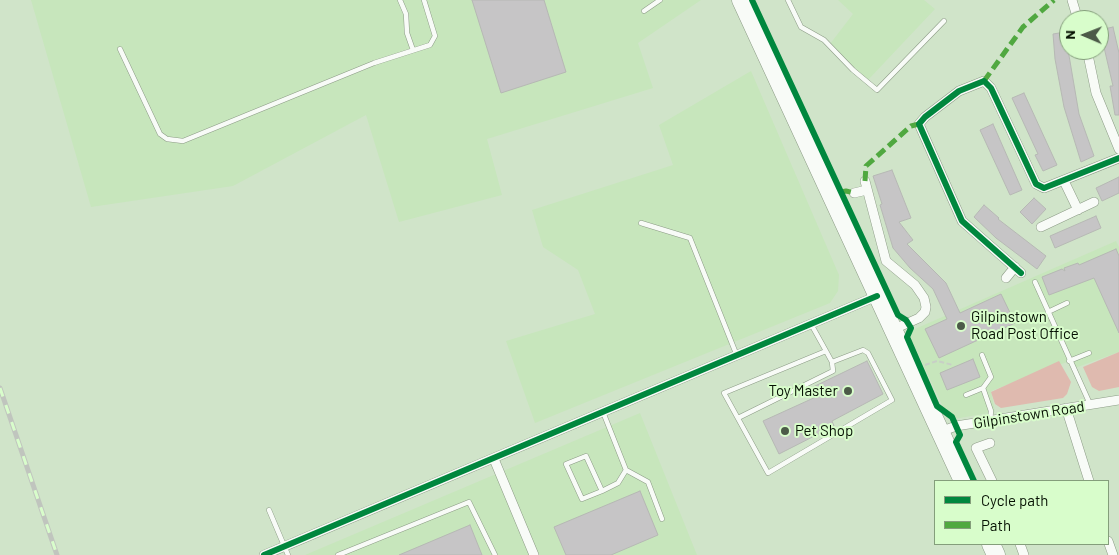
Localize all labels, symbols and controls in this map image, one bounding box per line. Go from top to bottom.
north arrow [1059,10,1109,60]
text: N [1061,30,1078,40]
place label: Gilpinstown Road Post Office [971,308,1079,343]
marker: Gilpinstown Road Post Office [955,320,967,332]
place label: Toy Master [768,382,838,400]
marker: Toy Master [842,385,854,397]
street label: Gilpinstown Road [972,397,1086,433]
place label: Pet Shop [795,422,853,440]
marker: Pet Shop [779,425,791,437]
legend [934,480,1109,545]
text: Cycle path [981,491,1048,509]
text: Path [981,516,1011,534]

